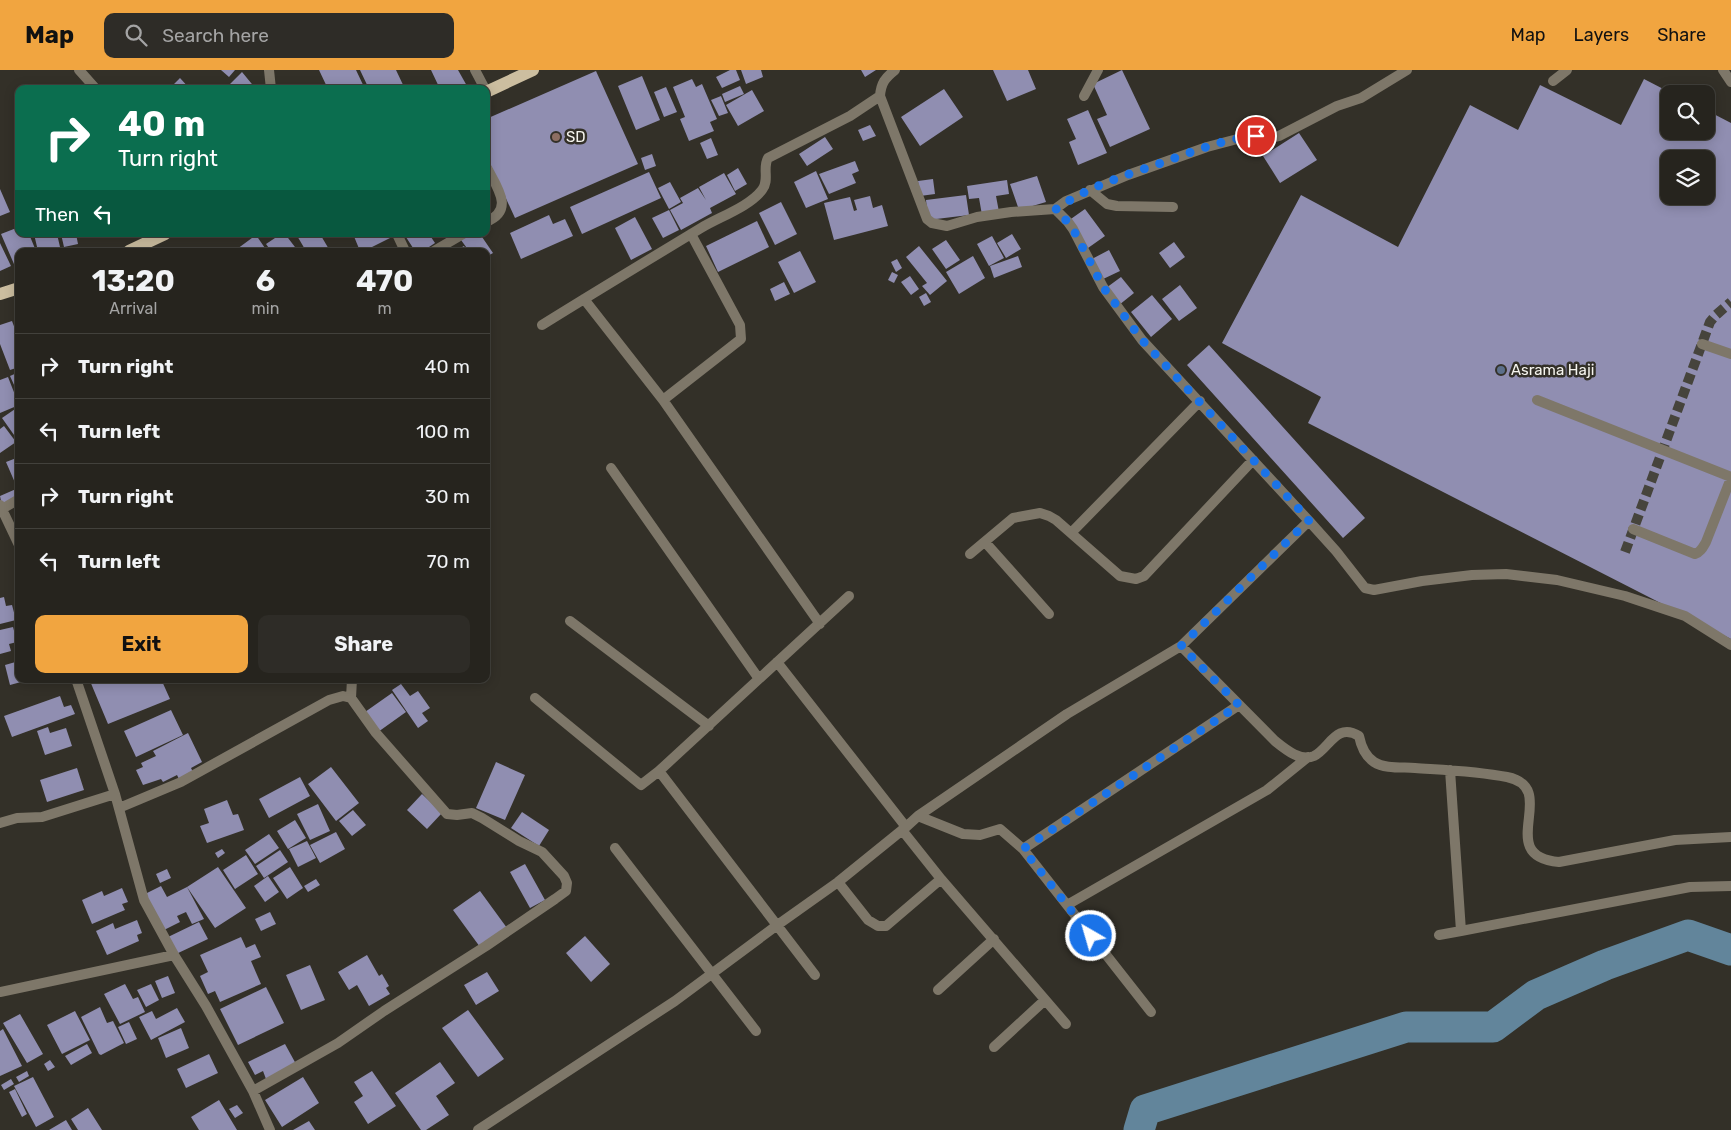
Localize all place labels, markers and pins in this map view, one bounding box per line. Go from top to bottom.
pin [1235,115,1277,157]
place label: SD [566,128,586,146]
marker: SD [550,131,562,143]
place label: Asrama Haji [1511,361,1594,379]
marker: Asrama Haji [1495,364,1507,376]

